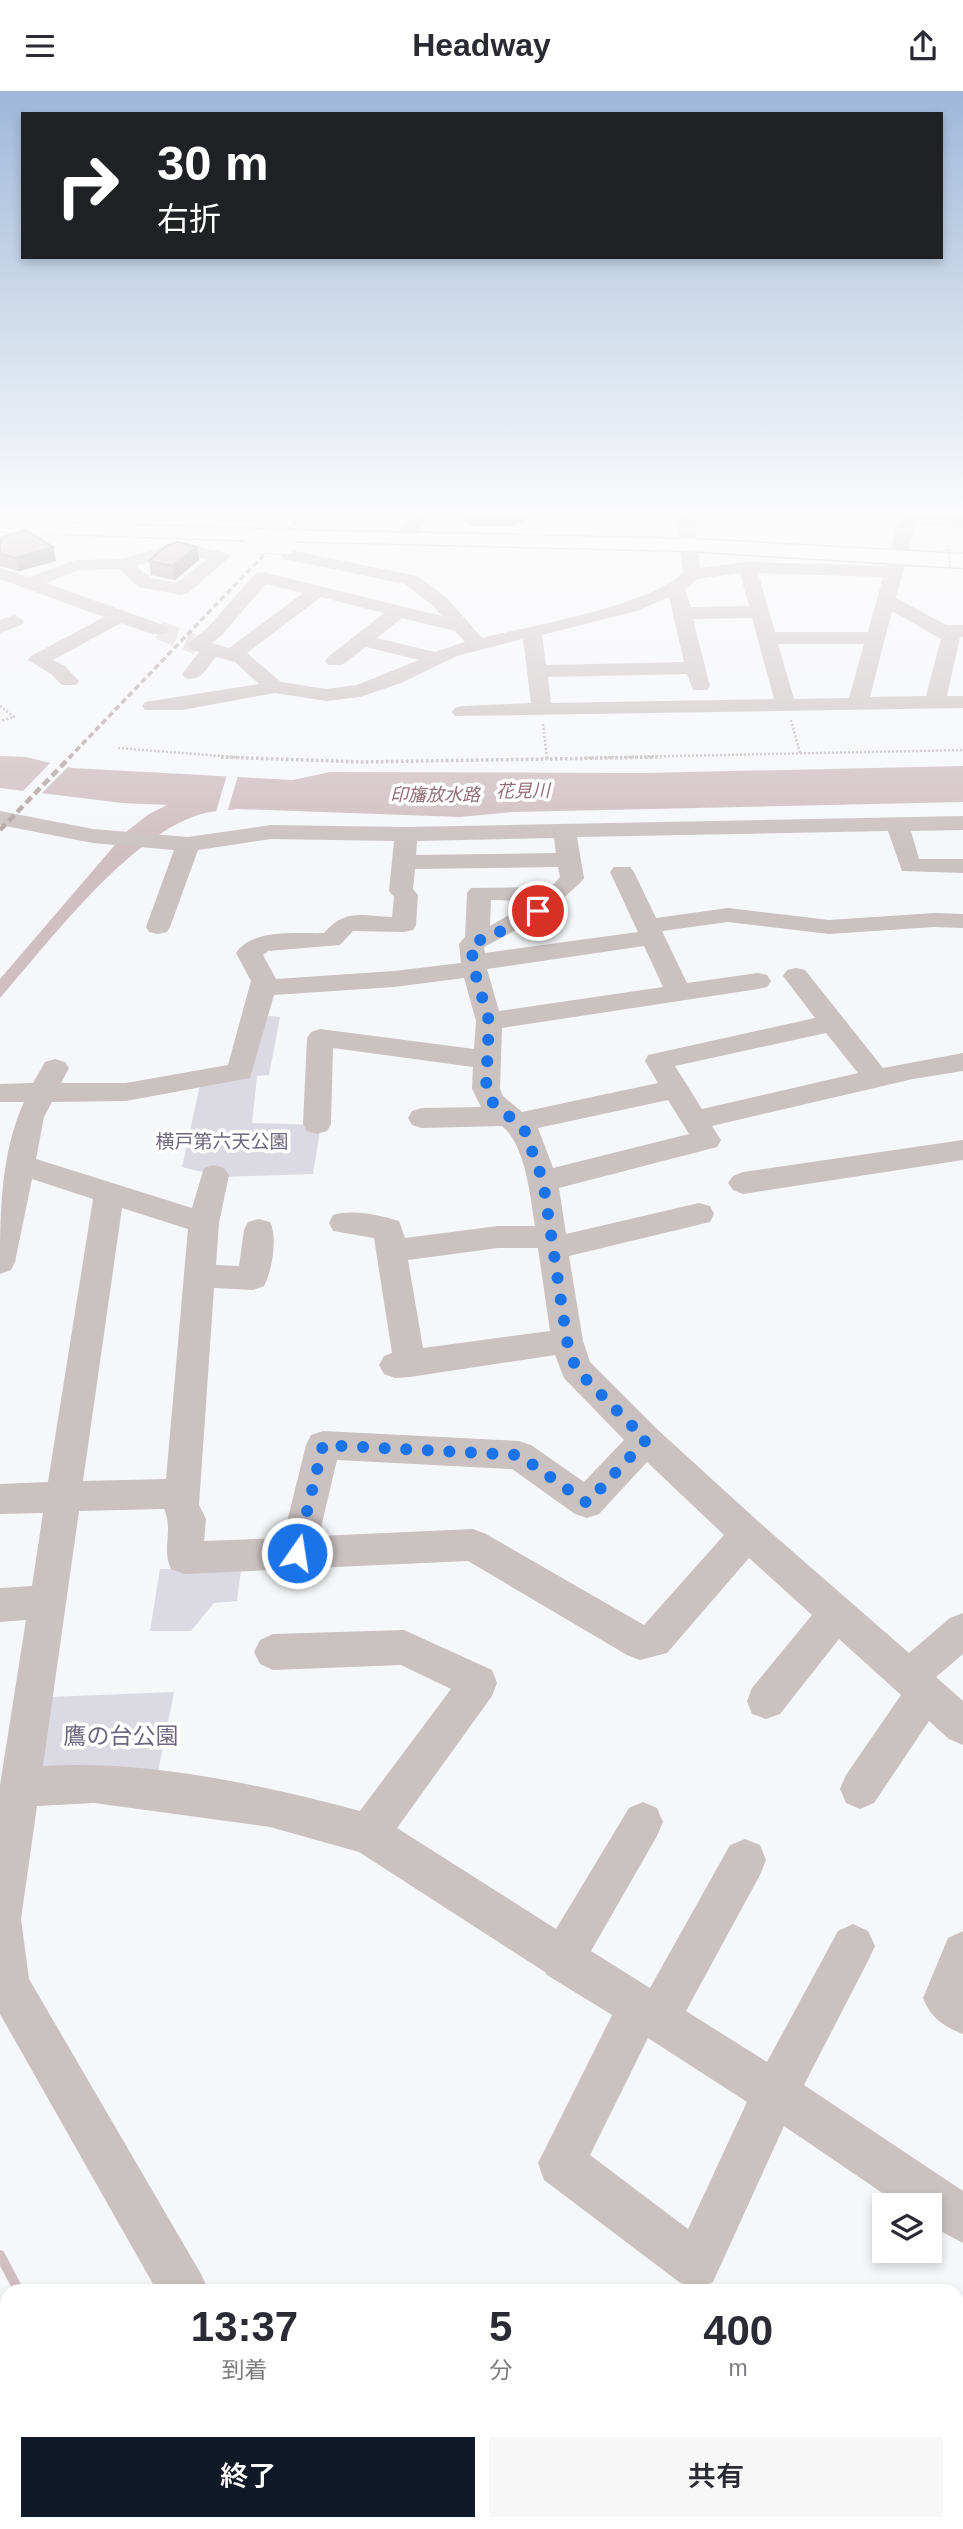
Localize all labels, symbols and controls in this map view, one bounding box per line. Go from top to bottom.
icon: menu [21,27,59,65]
text: Headway [412,27,551,63]
icon: share [904,27,942,65]
text: 30 m [157,136,269,190]
icon: right [42,140,133,231]
text: 右折 [157,201,221,237]
water label: 花見川 [496,780,552,801]
water label: 印旛放水路 [390,785,482,805]
pin [508,881,568,941]
icon: arrive [519,892,557,930]
park label: 横戸第六天公園 [155,1131,289,1152]
position arrow [260,1516,334,1590]
park label: 鷹の台公園 [64,1723,179,1749]
map controls [872,2193,942,2263]
button: layers [872,2193,942,2263]
text: 13:37 [191,2303,298,2350]
text: 5 [489,2303,512,2350]
text: 400 [703,2307,773,2354]
text: m [729,2355,748,2381]
text: 到着 [221,2357,267,2383]
text: 分 [489,2357,512,2383]
button: 終了 [21,2437,475,2517]
button: 共有 [489,2437,943,2517]

